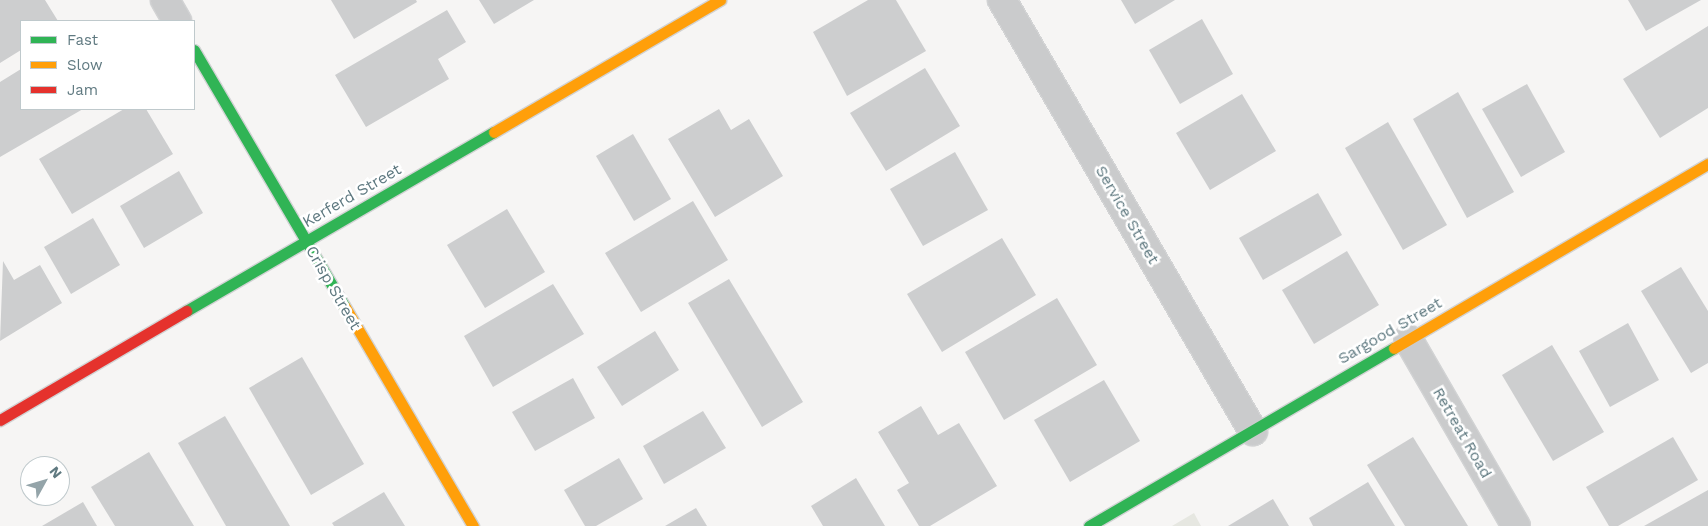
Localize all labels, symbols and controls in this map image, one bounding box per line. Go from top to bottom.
legend [20,20,195,110]
text: Fast [67,31,98,49]
text: Slow [67,56,103,74]
text: Jam [67,81,98,99]
street label: Kerferd Street [299,160,405,232]
street label: Service Street [1091,162,1163,268]
street label: Crisp Street [301,243,365,333]
street label: Sargood Street [1335,294,1445,368]
street label: Retreat Road [1428,384,1496,482]
north arrow [20,456,70,506]
text: N [46,463,65,481]

